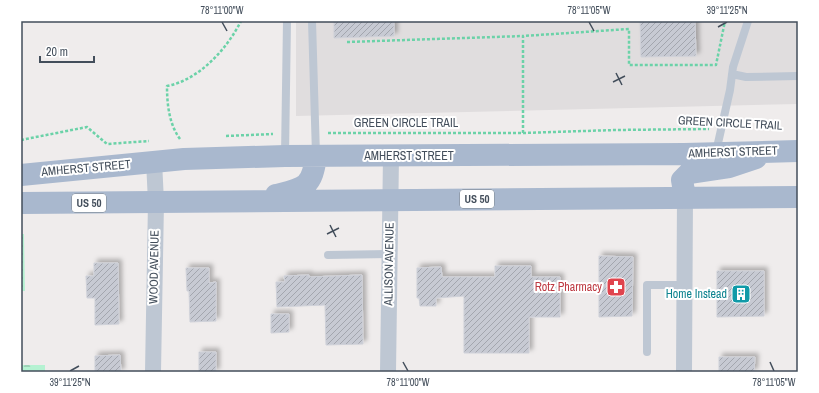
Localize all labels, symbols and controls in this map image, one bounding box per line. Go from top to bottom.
text: 78°11'00"W [201,4,244,17]
text: 78°11'05"W [568,4,611,17]
text: 39°11'25"N [706,4,748,17]
scale bar [40,38,94,64]
text: 20 m [46,44,68,60]
street label: GREEN CIRCLE TRAIL [678,112,783,134]
street label: GREEN CIRCLE TRAIL [354,115,459,131]
street label: AMHERST STREET [687,142,778,162]
street label: AMHERST STREET [363,148,454,164]
street label: AMHERST STREET [40,156,131,180]
road number: US 50 [460,190,494,208]
road number: US 50 [72,194,106,212]
street label: ALLISON AVENUE [380,222,398,307]
street label: WOOD AVENUE [145,230,163,304]
pharmacy icon: Rotz Pharmacy [605,276,627,298]
place label: Rotz Pharmacy [535,279,602,295]
building icon: Home Instead [730,283,752,305]
place label: Home Instead [666,286,727,302]
text: 39°11'25"N [49,376,91,389]
text: 78°11'00"W [387,376,430,389]
text: 78°11'05"W [753,376,796,389]

